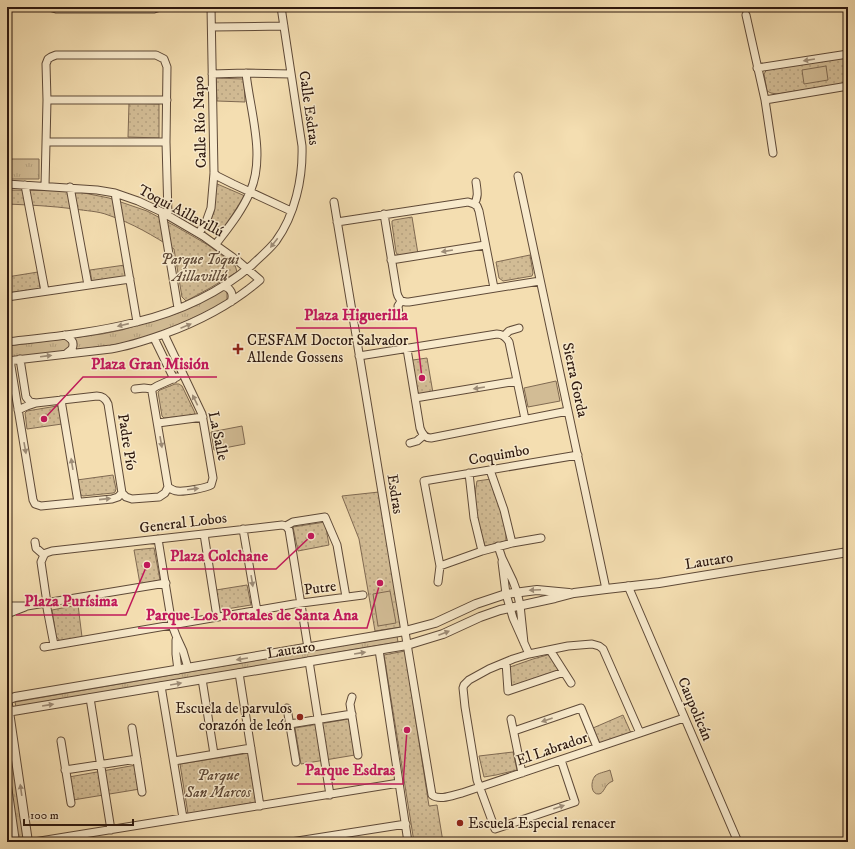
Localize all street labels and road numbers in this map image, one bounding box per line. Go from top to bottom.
street label: Calle Esdras [294,70,324,146]
street label: Calle Río Napo [189,76,211,168]
street label: Toqui Aillavillú [135,180,227,242]
street label: Sierra Gorda [558,341,592,420]
street label: La Salle [204,410,232,462]
street label: Padre Pío [113,412,141,472]
street label: Coquimbo [467,440,531,470]
street label: Esdras [382,473,408,515]
street label: General Lobos [138,508,228,538]
street label: Lautaro [684,548,734,574]
street label: Putre [303,577,337,599]
street label: Lautaro [266,637,316,663]
street label: Caupolicán [673,674,717,744]
street label: El Labrador [514,728,591,770]

